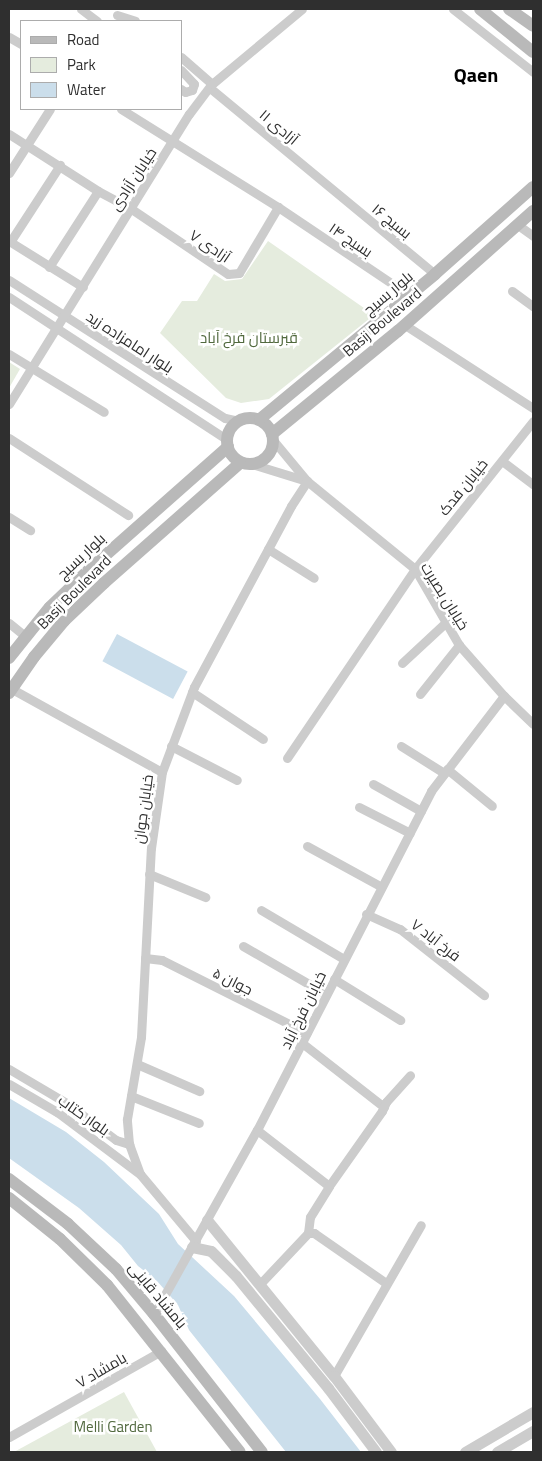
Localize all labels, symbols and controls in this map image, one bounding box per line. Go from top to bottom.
legend [20,20,182,110]
text: Road [67,28,99,51]
text: Park [67,53,96,76]
district label: Qaen [454,62,498,86]
text: Water [67,78,106,101]
street label: آزادی ۱۱ [256,106,302,148]
street label: خیابان آزادی [106,144,160,214]
street label: بسیج ۱۶ [369,200,415,242]
street label: بسیج ۱۴ [326,219,376,261]
street label: آزادی ۷ [186,226,234,266]
street label: بلوار بسیج [360,267,416,319]
street label: Basij Boulevard [339,284,425,360]
street label: بلوار امامزاده زید [83,307,177,377]
park label: قبرستان فرخ آباد [200,329,298,347]
street label: خیابان فدک [435,455,491,519]
street label: بلوار بسیج [53,529,109,583]
street label: Basij Boulevard [33,551,115,633]
street label: خیابان بصیرت [417,559,473,633]
street label: خیابان جوان [129,773,157,845]
street label: فرخ آباد ۷ [408,915,464,965]
street label: جوان ۵ [210,963,256,999]
street label: خیابان فرخ آباد [276,968,330,1052]
street label: بلوار کتاب [55,1091,113,1139]
street label: بامشاد قاینی [125,1258,191,1332]
street label: بامشاد ۷ [73,1348,129,1392]
park label: Melli Garden [74,1418,152,1436]

